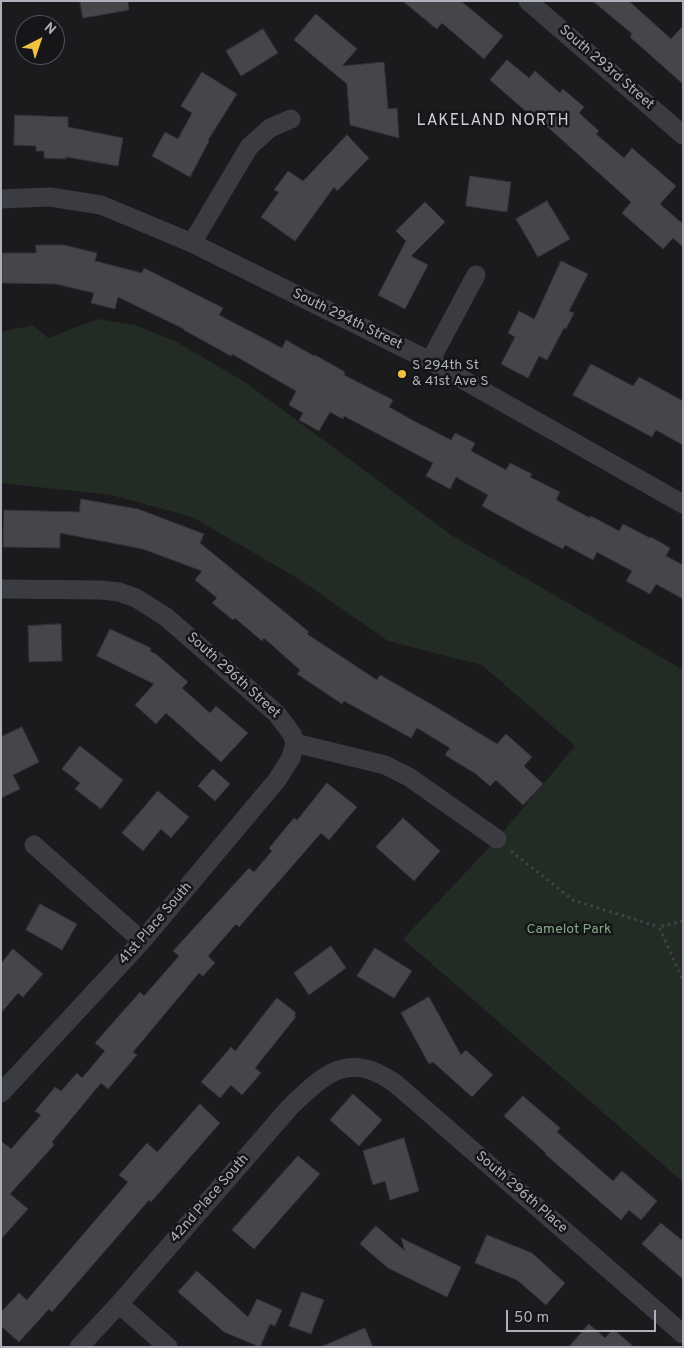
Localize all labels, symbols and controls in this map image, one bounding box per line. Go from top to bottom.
north arrow [15,15,65,65]
text: N [40,19,59,39]
street label: South 293rd Street [555,22,657,114]
district label: LAKELAND NORTH [415,112,571,132]
street label: South 294th Street [289,286,405,354]
place label: S 294th St & 41st Ave S [412,358,489,391]
marker: S 294th St & 41st Ave S [396,368,408,380]
street label: South 296th Street [183,630,283,722]
street label: 41st Place South [116,879,196,969]
park label: Camelot Park [526,922,612,938]
street label: South 296th Place [472,1149,570,1237]
street label: 42nd Place South [167,1152,253,1246]
scale bar [509,1300,659,1332]
text: 50 m [514,1309,549,1328]

